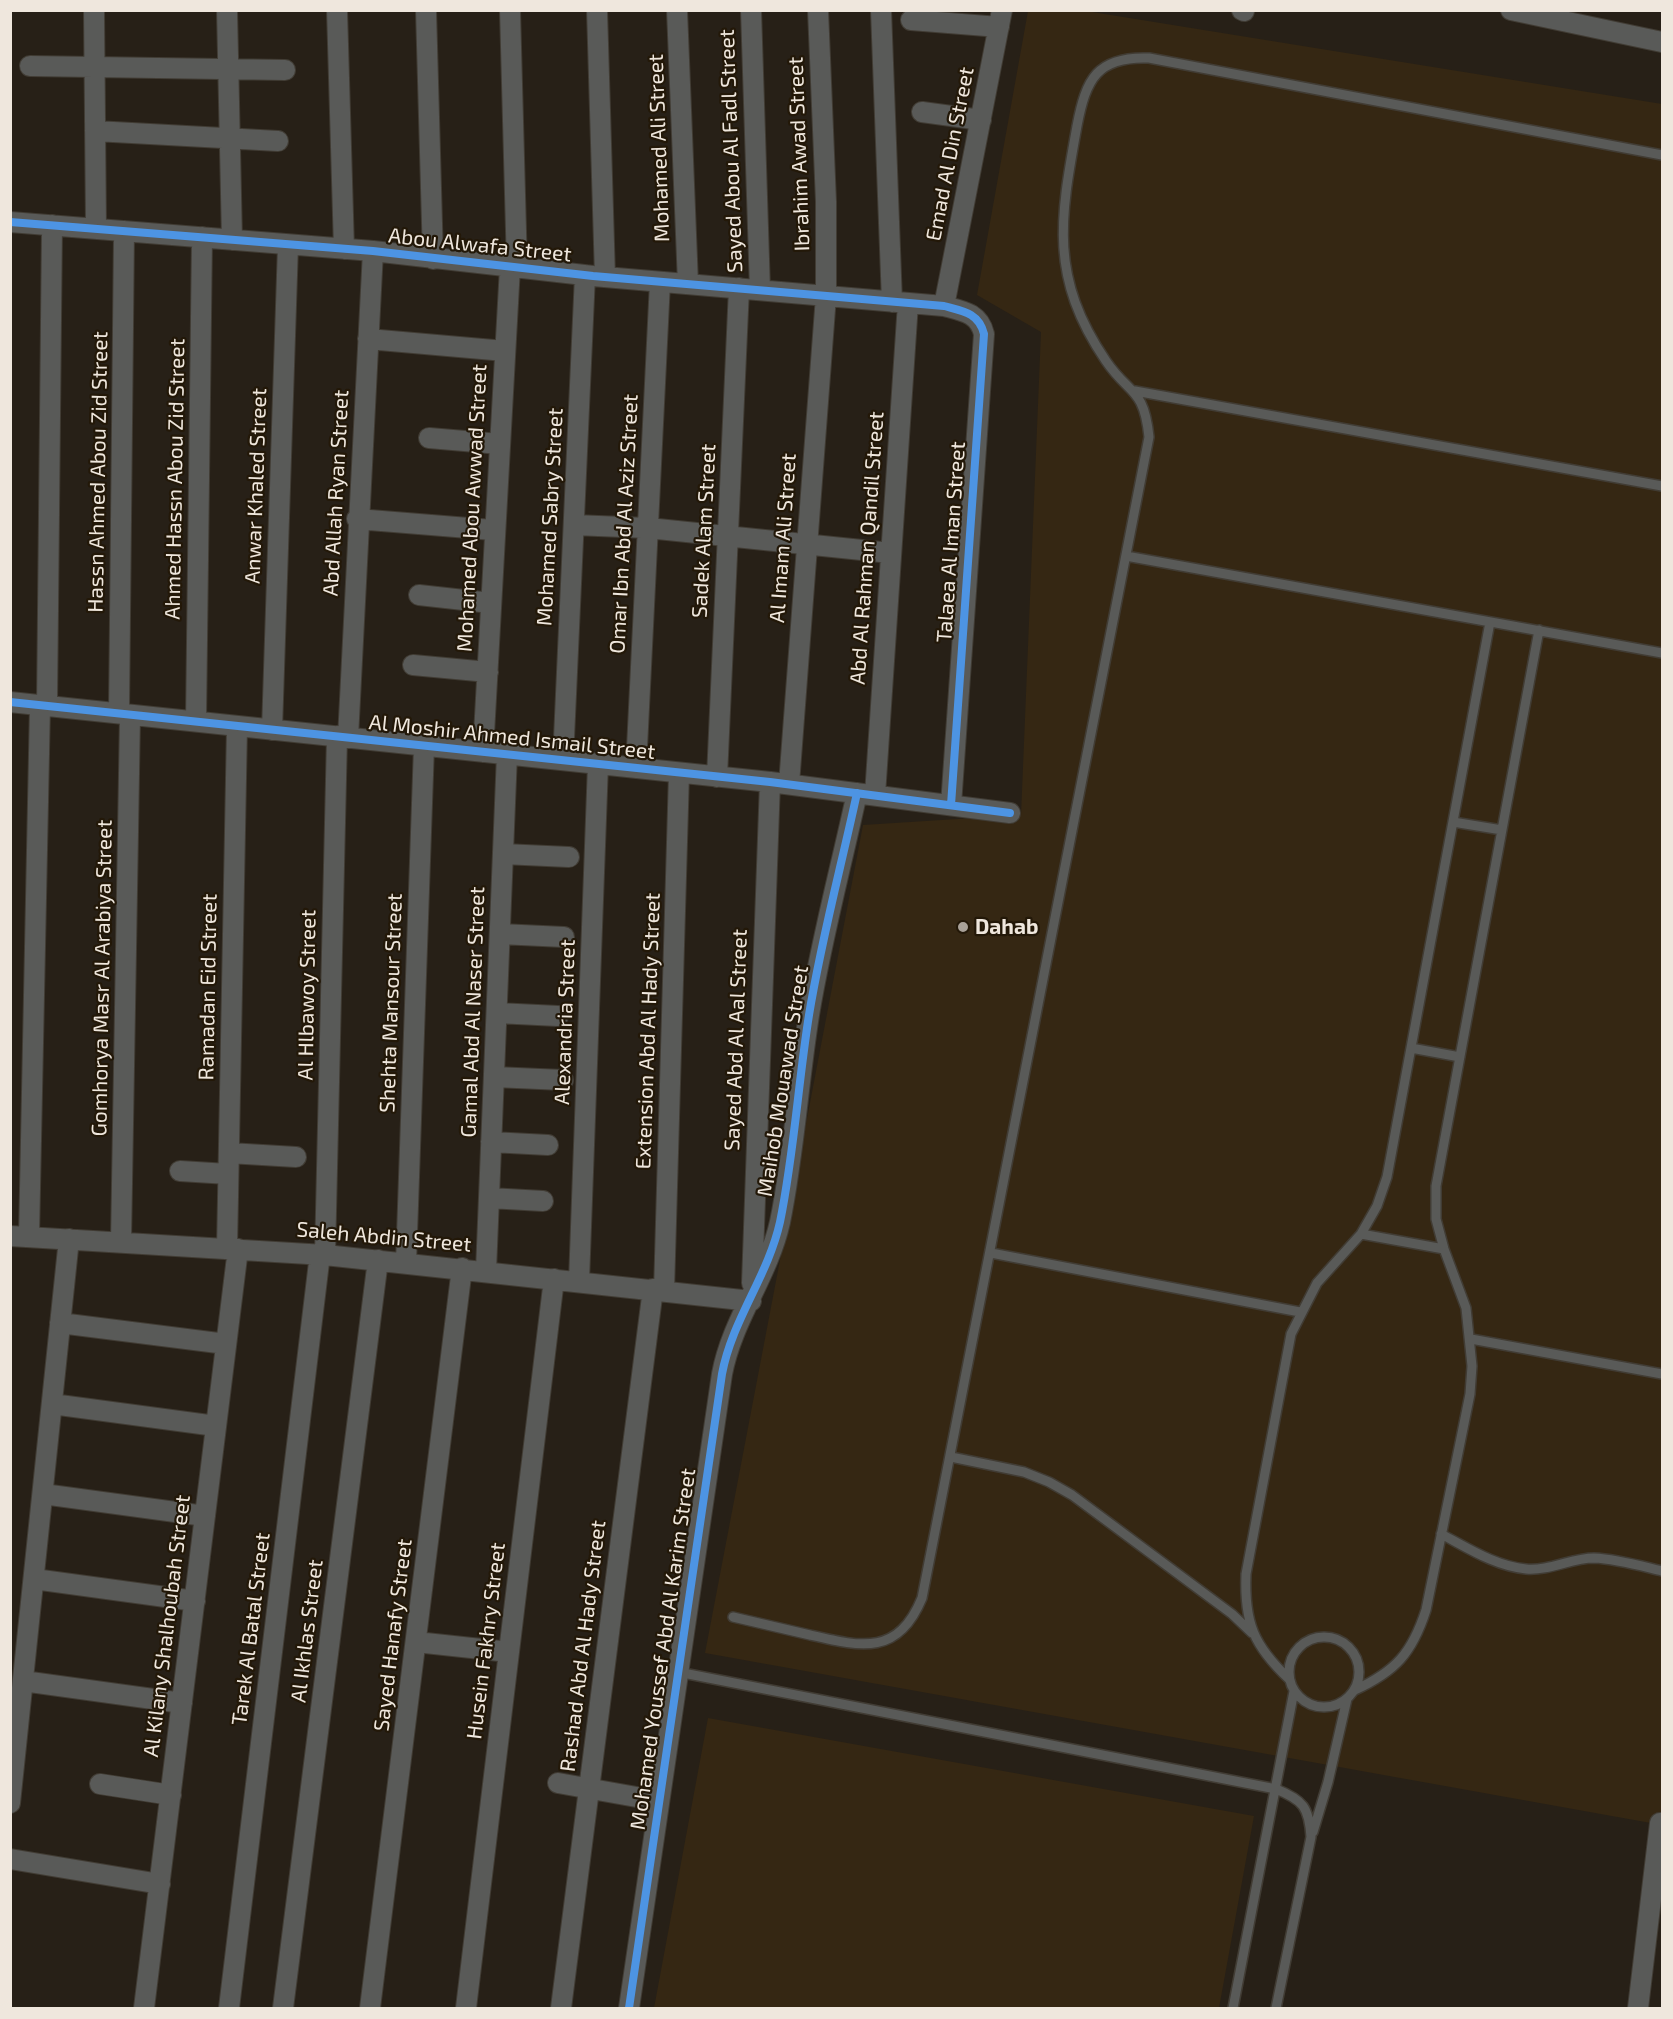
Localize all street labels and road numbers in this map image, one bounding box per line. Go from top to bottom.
street label: Sayed Abou Al Fadl Street [714,29,748,273]
street label: Mohamed Ali Street [643,54,675,242]
street label: Ibrahim Awad Street [783,56,815,252]
street label: Emad Al Din Street [921,65,979,243]
street label: Abou Alwafa Street [387,223,573,267]
street label: Hassn Ahmed Abou Zid Street [83,331,113,613]
street label: Ahmed Hassn Abou Zid Street [160,338,190,620]
street label: Mohamed Abou Awwad Street [452,364,492,652]
street label: Anwar Khaled Street [240,388,272,584]
street label: Abd Allah Ryan Street [318,389,354,597]
street label: Omar Ibn Abd Al Aziz Street [605,394,643,654]
street label: Mohamed Sabry Street [532,407,568,627]
street label: Abd Al Rahman Qandil Street [845,411,889,685]
street label: Talaea Al Iman Street [931,441,971,643]
street label: Sadek Alam Street [687,443,721,619]
street label: Al Imam Ali Street [765,452,801,624]
street label: Al Moshir Ahmed Ismail Street [368,709,656,765]
street label: Gomhorya Masr Al Arabiya Street [87,819,117,1137]
street label: Gamal Abd Al Naser Street [456,886,490,1138]
street label: Extension Abd Al Hady Street [631,892,665,1170]
street label: Ramadan Eid Street [194,893,222,1081]
street label: Shehta Mansour Street [375,893,407,1113]
street label: Al Hlbawoy Street [293,909,321,1081]
street label: Sayed Abd Al Aal Street [720,929,752,1151]
street label: Alexandria Street [550,939,580,1105]
street label: Maihob Mouawad Street [752,964,814,1198]
street label: Saleh Abdin Street [296,1217,472,1257]
street label: Mohamed Youssef Abd Al Karim Street [625,1467,701,1831]
street label: Al Kilany Shalhoubah Street [138,1493,196,1759]
street label: Rashad Abd Al Hady Street [555,1519,611,1773]
street label: Tarek Al Batal Street [227,1531,275,1727]
street label: Sayed Hanafy Street [369,1537,417,1733]
street label: Husein Fakhry Street [461,1541,511,1741]
street label: Al Ikhlas Street [286,1558,328,1704]

